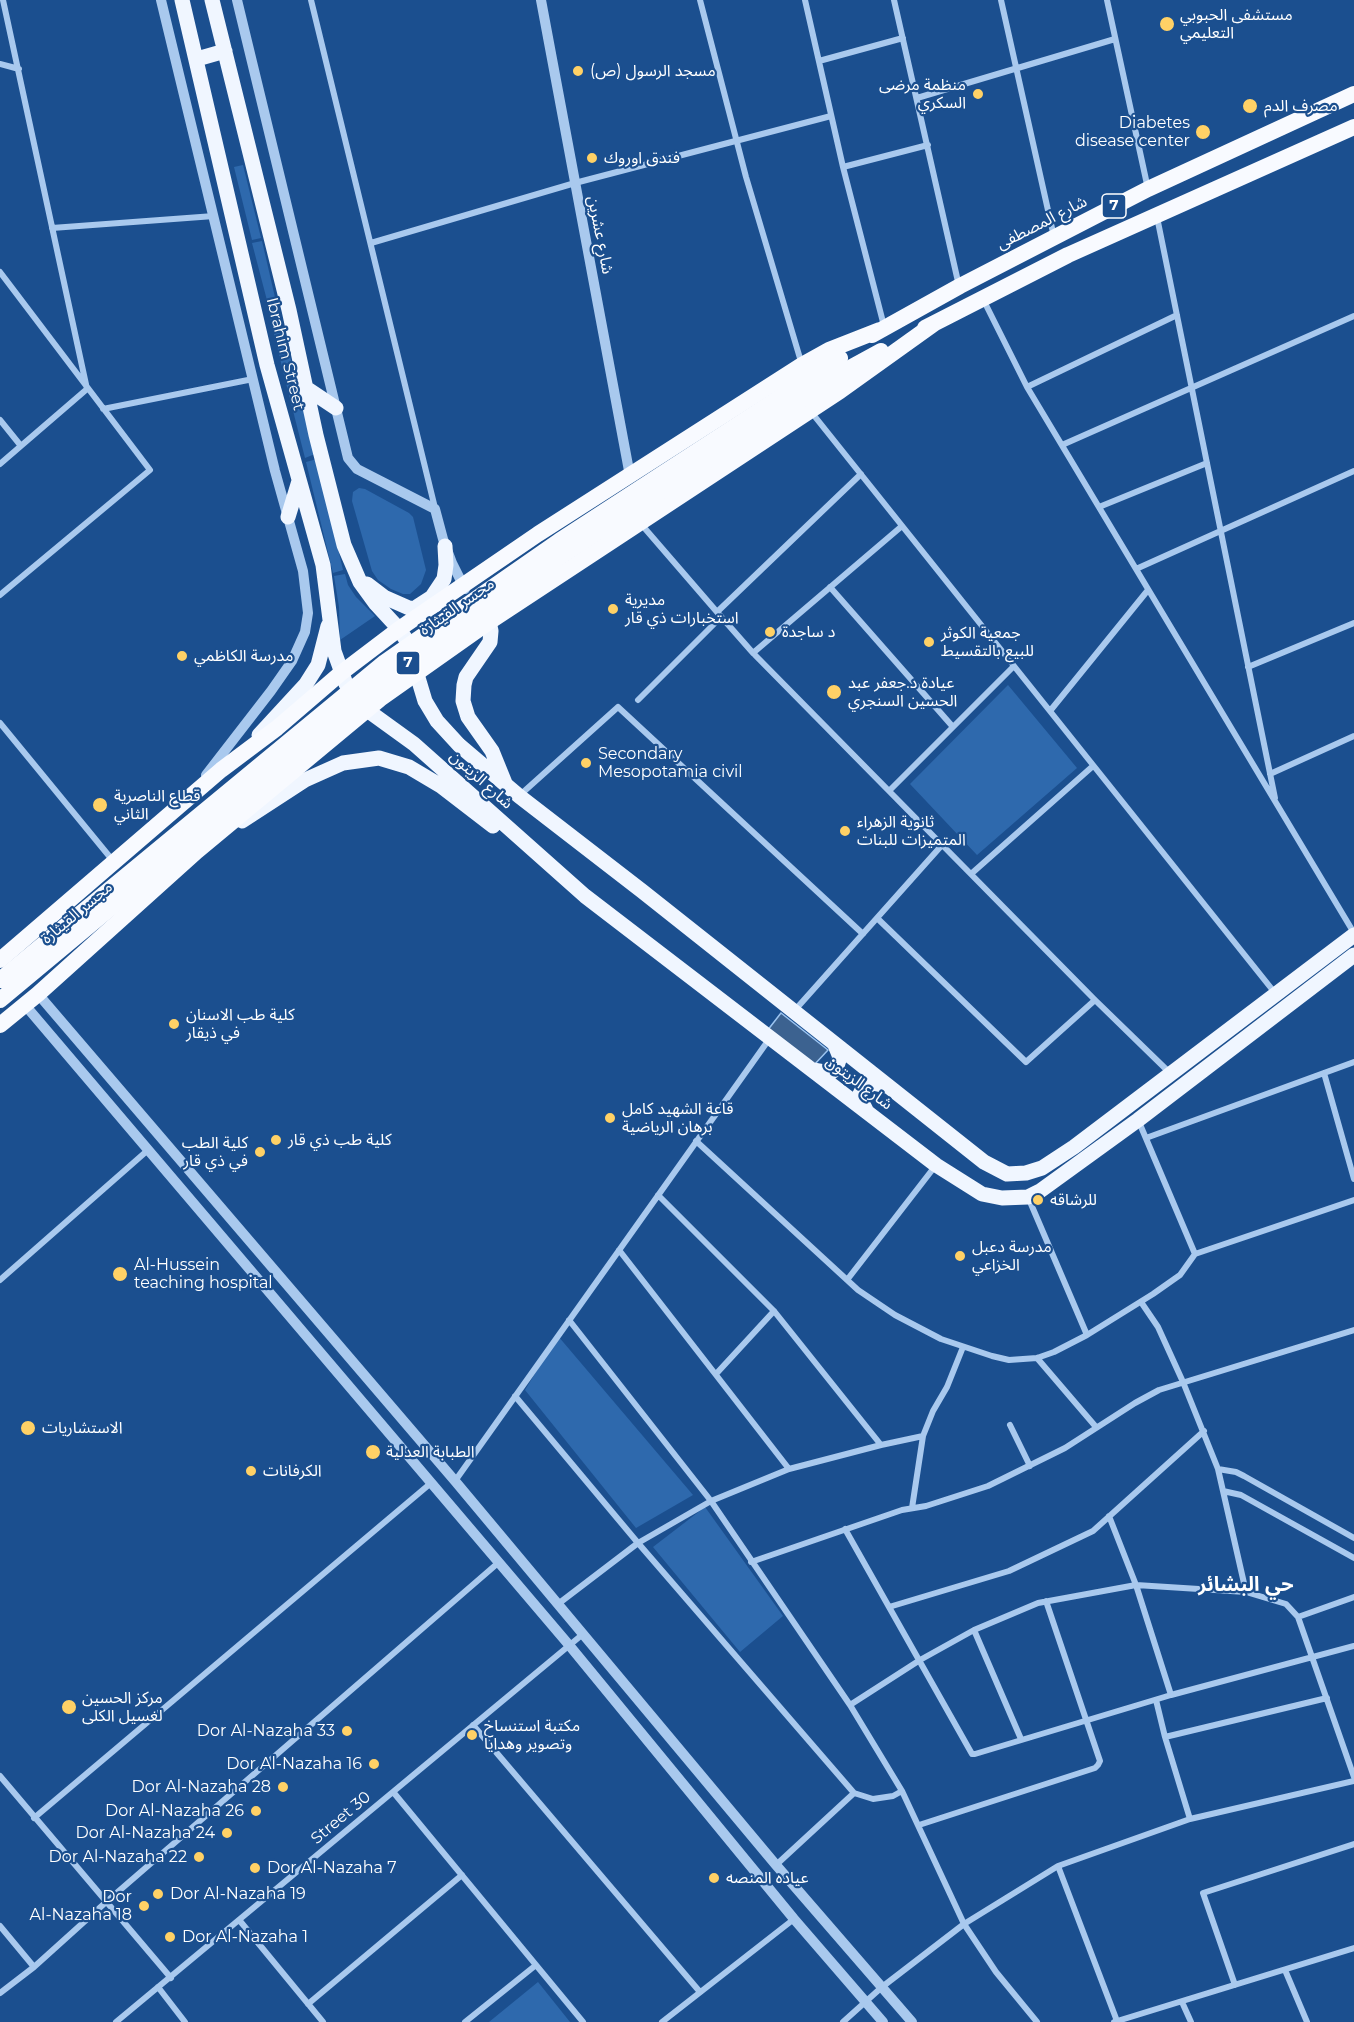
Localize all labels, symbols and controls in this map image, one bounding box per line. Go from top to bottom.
place label: مستشفى الحبوبي التعليمي [1180,5,1293,43]
marker: مستشفى الحبوبي التعليمي [1158,15,1176,33]
place label: مسجد الرسول (ص) [590,61,716,81]
marker: مسجد الرسول (ص) [571,64,585,78]
place label: منظمة مرضى السكري [879,75,966,113]
marker: منظمة مرضى السكري [971,87,985,101]
place label: مصرف الدم [1264,96,1338,116]
marker: مصرف الدم [1241,97,1259,115]
place label: Diabetes disease center [1075,113,1190,151]
marker: Diabetes disease center [1194,123,1212,141]
place label: فندق اوروك [604,148,680,168]
marker: فندق اوروك [585,151,599,165]
street label: شارع المصطفى [994,192,1090,254]
street label: شارع عشرين [583,194,617,276]
road number: 7 [1102,194,1126,218]
street label: Ibrahim Street [262,296,308,412]
street label: مجسر القيثارة [416,574,498,640]
place label: مديرية استخبارات ذي قار [625,590,739,628]
marker: مديرية استخبارات ذي قار [606,602,620,616]
place label: د ساجدة [782,622,835,642]
place label: جمعية الكوثر للبيع بالتقسيط [941,623,1034,661]
marker: د ساجدة [763,625,777,639]
marker: جمعية الكوثر للبيع بالتقسيط [922,635,936,649]
place label: مدرسة الكاظمي [194,646,293,666]
marker: مدرسة الكاظمي [175,649,189,663]
road number: 7 [396,651,420,675]
place label: عيادة د.جعفر عبد الحسين السنجري [848,673,957,711]
marker: عيادة د.جعفر عبد الحسين السنجري [825,683,843,701]
place label: Secondary Mesopotamia civil [598,744,743,782]
street label: شارع الزيتون [445,747,517,813]
marker: Secondary Mesopotamia civil [579,756,593,770]
place label: قطاع الناصرية الثاني [114,786,200,824]
marker: قطاع الناصرية الثاني [91,796,109,814]
place label: ثانوية الزهراء المتميزات للبنات [857,812,966,850]
marker: ثانوية الزهراء المتميزات للبنات [838,824,852,838]
street label: مجسر القيثارة [38,878,116,948]
place label: كلية طب الاسنان في ذيقار [186,1005,295,1043]
marker: كلية طب الاسنان في ذيقار [167,1017,181,1031]
street label: شارع الزيتون [822,1052,896,1114]
place label: قاعة الشهيد كامل برهان الرياضية [622,1099,734,1137]
marker: قاعة الشهيد كامل برهان الرياضية [603,1111,617,1125]
place label: كلية طب ذي قار [288,1130,392,1150]
place label: كلية الطب في ذي قار [182,1133,248,1171]
marker: كلية طب ذي قار [269,1133,283,1147]
marker: كلية الطب في ذي قار [253,1145,267,1159]
place label: للرشاقه [1050,1190,1097,1210]
marker: للرشاقه [1031,1193,1045,1207]
place label: مدرسة دعبل الخزاعي [972,1237,1052,1275]
marker: مدرسة دعبل الخزاعي [953,1249,967,1263]
place label: Al-Hussein teaching hospital [134,1255,273,1293]
marker: Al-Hussein teaching hospital [111,1265,129,1283]
place label: الاستشاريات [42,1418,123,1438]
marker: الاستشاريات [19,1419,37,1437]
place label: الطبابة العدلية [386,1442,474,1462]
marker: الطبابة العدلية [364,1443,382,1461]
place label: الكرفانات [263,1461,322,1481]
marker: الكرفانات [244,1464,258,1478]
district label: حي البشائر [1198,1573,1294,1597]
place label: مركز الحسين لغسيل الكلى [82,1688,163,1726]
marker: مركز الحسين لغسيل الكلى [60,1698,78,1716]
place label: مكتبة استنساخ وتصوير وهدايا [484,1716,580,1754]
place label: Dor Al-Nazaha 33 [197,1721,335,1741]
marker: Dor Al-Nazaha 33 [340,1724,354,1738]
marker: مكتبة استنساخ وتصوير وهدايا [465,1728,479,1742]
place label: Dor Al-Nazaha 16 [226,1754,362,1774]
marker: Dor Al-Nazaha 16 [367,1757,381,1771]
place label: Dor Al-Nazaha 28 [131,1777,271,1797]
marker: Dor Al-Nazaha 28 [276,1780,290,1794]
street label: Street 30 [307,1787,375,1849]
place label: Dor Al-Nazaha 26 [105,1801,244,1821]
marker: Dor Al-Nazaha 26 [249,1804,263,1818]
place label: Dor Al-Nazaha 24 [75,1823,215,1843]
marker: Dor Al-Nazaha 24 [220,1826,234,1840]
place label: Dor Al-Nazaha 22 [49,1847,187,1867]
marker: Dor Al-Nazaha 22 [192,1850,206,1864]
place label: Dor Al-Nazaha 7 [267,1858,397,1878]
marker: Dor Al-Nazaha 7 [248,1861,262,1875]
place label: عياده المنصه [726,1868,809,1888]
marker: عياده المنصه [707,1871,721,1885]
place label: Dor Al-Nazaha 19 [170,1884,306,1904]
place label: Dor Al-Nazaha 18 [30,1887,132,1925]
marker: Dor Al-Nazaha 19 [151,1887,165,1901]
marker: Dor Al-Nazaha 18 [137,1899,151,1913]
place label: Dor Al-Nazaha 1 [182,1927,308,1947]
marker: Dor Al-Nazaha 1 [163,1930,177,1944]

